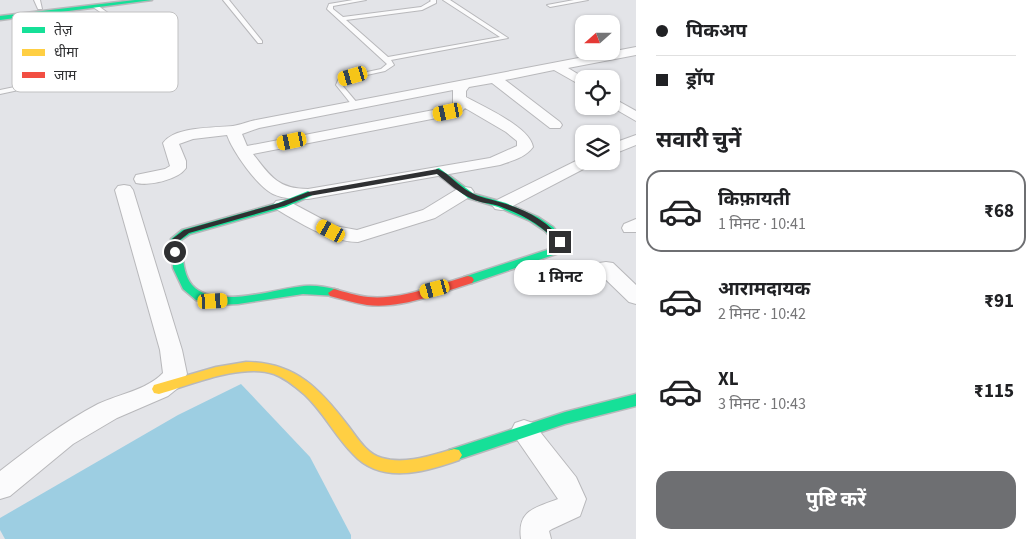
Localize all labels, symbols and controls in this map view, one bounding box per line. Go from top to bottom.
legend [12,12,178,92]
north arrow [575,15,620,60]
map controls [575,15,620,170]
text: पिकअप [686,18,747,45]
text: तेज़ [54,21,73,41]
text: धीमा [54,43,79,63]
car [336,65,369,87]
text: जाम [54,66,77,86]
text: ड्रॉप [686,66,714,93]
button: locate [575,70,620,115]
car [431,102,464,122]
text: सवारी चुनें [656,124,741,156]
button: layers [575,125,620,170]
car [275,131,308,151]
text: किफ़ायती [718,186,790,213]
icon: car [658,189,703,234]
text: ₹68 [984,198,1014,225]
text: 1 मिनट · 10:41 [718,213,806,235]
car [314,217,347,245]
route end [549,231,571,253]
route start [164,241,186,263]
callout: 1 मिनट [514,260,606,294]
text: 1 मिनट [537,266,583,288]
text: आरामदायक [718,276,810,303]
car [418,278,451,300]
icon: car [658,279,703,324]
text: ₹91 [984,288,1014,315]
car [197,293,228,309]
text: 2 मिनट · 10:42 [718,303,806,325]
text: XL [718,366,739,393]
icon: car [658,369,703,414]
text: ₹115 [974,378,1014,405]
text: 3 मिनट · 10:43 [718,393,806,415]
button: पुष्टि करें [656,471,1016,529]

